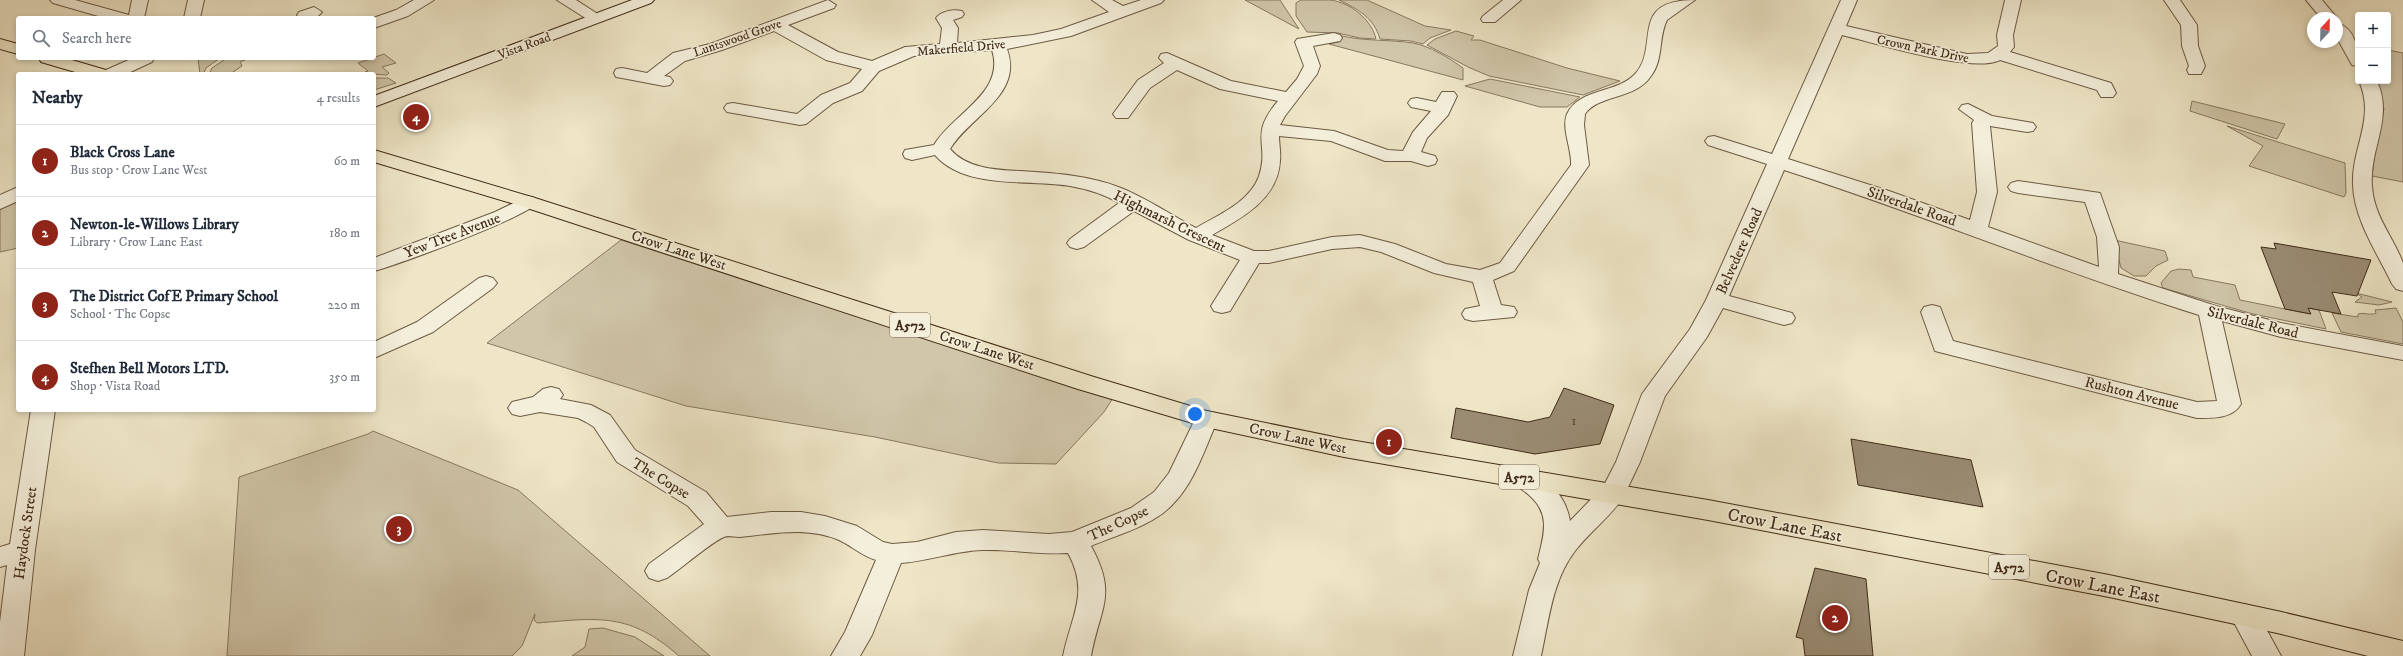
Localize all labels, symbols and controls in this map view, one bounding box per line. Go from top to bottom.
north arrow [2307,12,2343,48]
map controls [2355,12,2391,84]
button: + [2355,12,2391,48]
street label: Luntswood Grove [691,15,784,61]
search box [16,16,376,60]
icon: search [30,27,52,49]
text: Search here [62,29,131,48]
street label: Vista Road [495,29,554,63]
street label: Crown Park Drive [1875,31,1970,67]
street label: Makerfield Drive [916,36,1006,60]
button: − [2355,48,2391,84]
text: Nearby [32,87,82,109]
text: 4 results [317,90,360,106]
pin: 4 [403,102,429,132]
text: Black Cross Lane [70,143,175,162]
text: 1 [43,153,47,169]
text: 60 m [334,153,360,169]
text: Bus stop · Crow Lane West [70,162,207,178]
street label: Silverdale Road [1865,182,1959,231]
street label: Highmarsh Crescent [1110,186,1229,257]
street label: Belvedere Road [1712,205,1767,297]
street label: Yew Tree Avenue [401,208,503,263]
text: Newton-le-Willows Library [70,215,239,234]
text: 2 [42,225,48,241]
text: 180 m [329,225,360,241]
street label: Crow Lane West [629,226,729,275]
text: Library · Crow Lane East [70,234,203,250]
text: The District CofE Primary School [70,287,278,306]
text: 3 [43,297,47,313]
text: 220 m [328,297,360,313]
street label: Silverdale Road [2205,302,2301,343]
text: School · The Copse [70,306,170,322]
road number: A572 [890,313,930,337]
street label: Crow Lane West [937,326,1037,375]
text: Stefhen Bell Motors LTD. [70,359,229,378]
text: 4 [41,369,49,385]
text: 350 m [329,369,360,385]
street label: Rushton Avenue [2083,373,2181,414]
text: Shop · Vista Road [70,378,160,394]
your location [1185,404,1205,424]
house number: 1 [1572,413,1577,429]
street label: Crow Lane West [1248,419,1348,458]
pin: 1 [1376,427,1402,457]
street label: The Copse [628,454,693,503]
road number: A572 [1499,465,1539,489]
street label: Haydock Street [10,485,41,581]
street label: The Copse [1085,501,1152,546]
street label: Crow Lane East [1726,504,1844,548]
pin: 3 [386,514,412,544]
road number: A572 [1989,555,2029,579]
street label: Crow Lane East [2044,565,2162,609]
pin: 2 [1822,603,1848,633]

